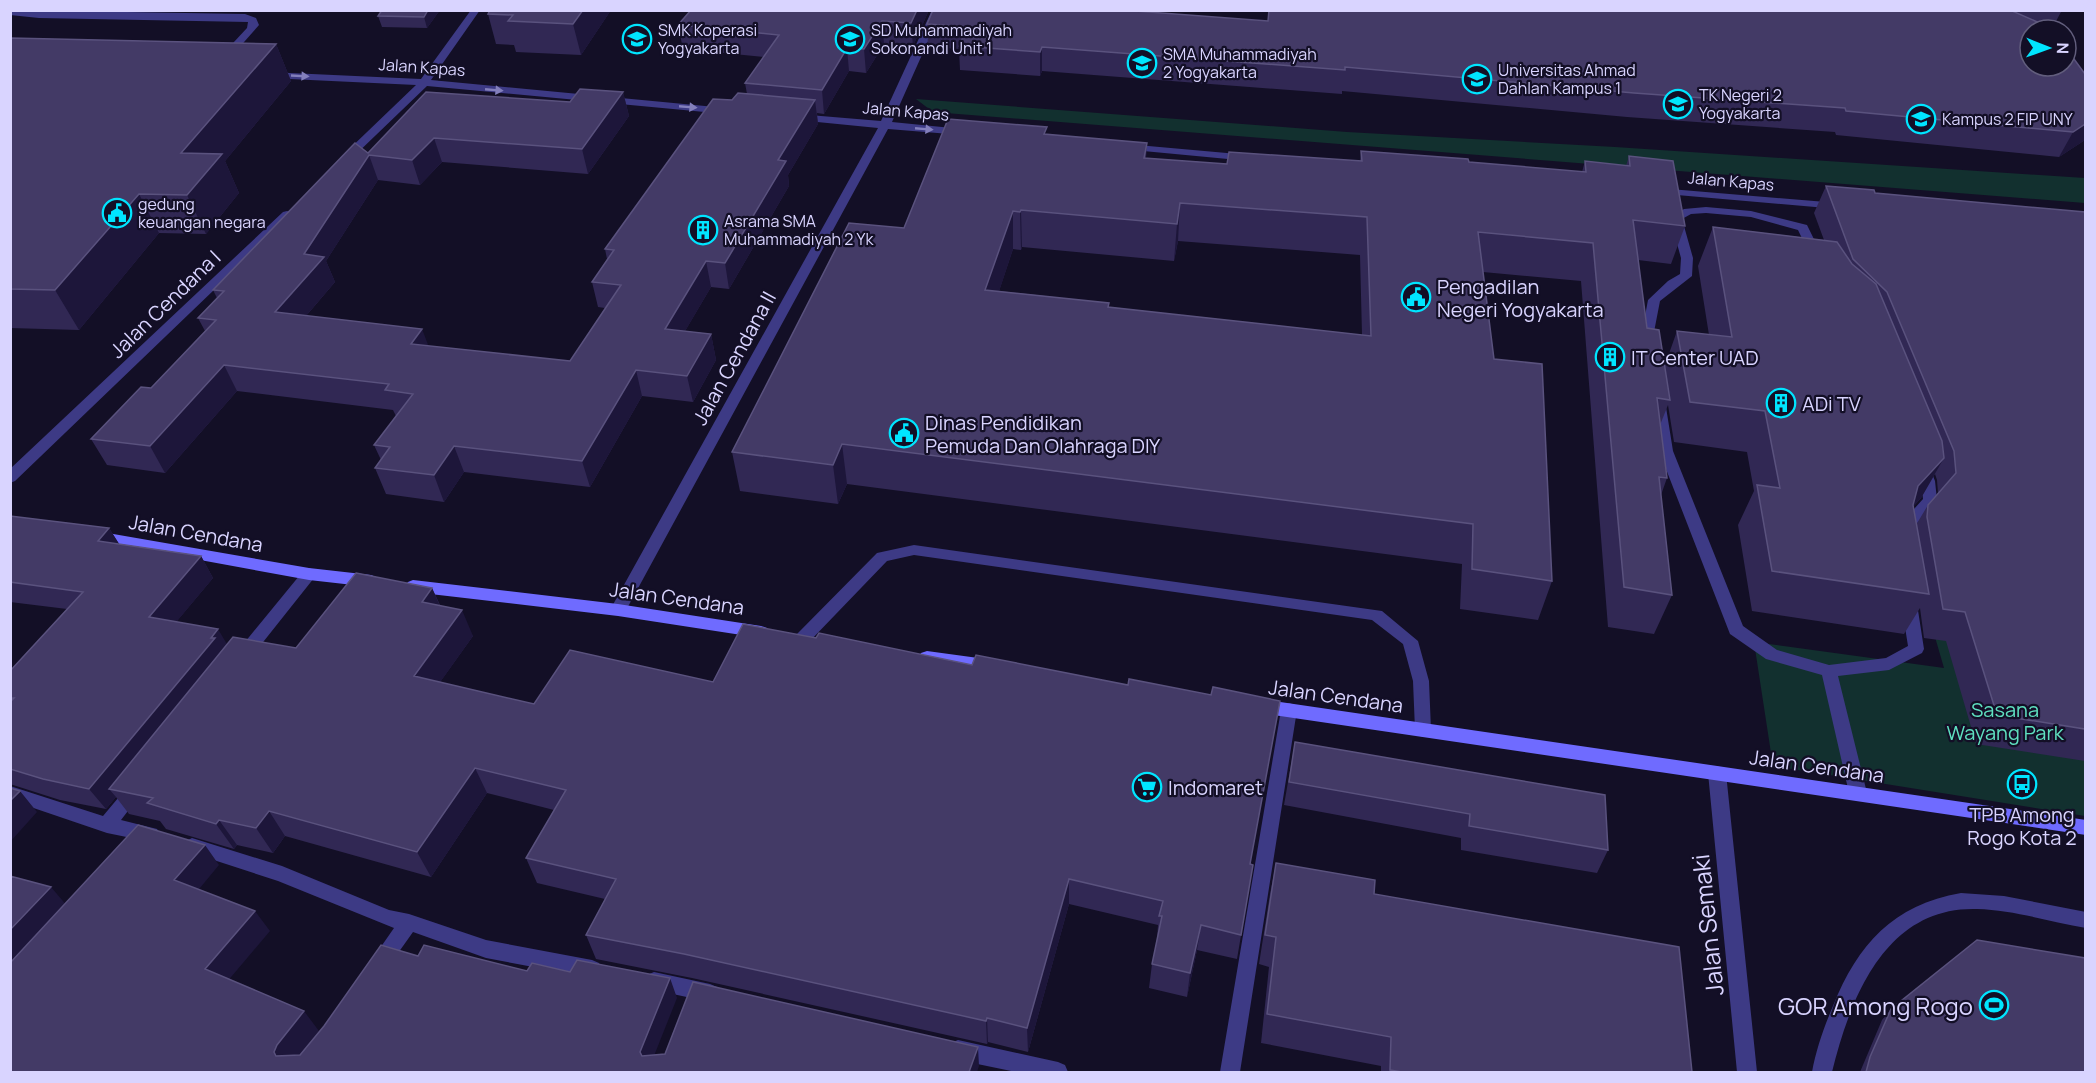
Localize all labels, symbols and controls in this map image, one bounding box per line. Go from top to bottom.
north arrow [2018,18,2078,78]
place label: SMK Koperasi Yogyakarta [658,19,757,59]
place label: SD Muhammadiyah Sokonandi Unit 1 [871,19,1012,59]
school or university icon: SMK Koperasi Yogyakarta [621,23,653,55]
school or university icon: SD Muhammadiyah Sokonandi Unit 1 [834,23,866,55]
text: N [2052,42,2074,54]
place label: SMA Muhammadiyah 2 Yogyakarta [1163,43,1317,83]
school or university icon: SMA Muhammadiyah 2 Yogyakarta [1126,47,1158,79]
street label: Jalan Kapas [378,53,466,81]
place label: Universitas Ahmad Dahlan Kampus 1 [1498,59,1636,99]
school or university icon: Universitas Ahmad Dahlan Kampus 1 [1461,63,1493,95]
one-way arrow [290,72,309,81]
place label: TK Negeri 2 Yogyakarta [1699,84,1782,124]
one-way arrow [485,85,504,95]
school or university icon: TK Negeri 2 Yogyakarta [1662,88,1694,120]
street label: Jalan Kapas [862,96,950,126]
one-way arrow [679,102,698,112]
school or university icon: Kampus 2 FIP UNY [1905,103,1937,135]
place label: Kampus 2 FIP UNY [1942,108,2073,130]
one-way arrow [915,124,934,134]
street label: Jalan Kapas [1687,166,1775,196]
place label: gedung keuangan negara [138,193,266,233]
public building icon: gedung keuangan negara [101,197,133,229]
place label: Asrama SMA Muhammadiyah 2 Yk [724,210,875,250]
building icon: Asrama SMA Muhammadiyah 2 Yk [687,214,719,246]
street label: Jalan Cendana I [104,244,226,364]
place label: Pengadilan Negeri Yogyakarta [1437,273,1604,323]
public building icon: Pengadilan Negeri Yogyakarta [1400,281,1432,313]
street label: Jalan Cendana II [686,286,782,430]
building icon: IT Center UAD [1594,341,1626,373]
place label: IT Center UAD [1631,344,1759,371]
building icon: ADi TV [1765,387,1797,419]
place label: ADi TV [1802,390,1861,417]
place label: Dinas Pendidikan Pemuda Dan Olahraga DIY [925,409,1161,459]
public building icon: Dinas Pendidikan Pemuda Dan Olahraga DIY [888,417,920,449]
street label: Jalan Cendana [127,508,265,558]
street label: Jalan Cendana [608,575,746,621]
street label: Jalan Cendana [1267,673,1405,719]
park label: Sasana Wayang Park [1946,696,2065,746]
street label: Jalan Cendana [1748,743,1886,789]
bus stop icon: TPB Among Rogo Kota 2 [2006,768,2038,800]
supermarket icon: Indomaret [1131,771,1163,803]
place label: Indomaret [1168,774,1263,801]
place label: TPB Among Rogo Kota 2 [1967,801,2077,851]
street label: Jalan Semaki [1683,853,1731,997]
place label: GOR Among Rogo [1778,989,1973,1022]
sports icon: GOR Among Rogo [1978,989,2010,1021]

